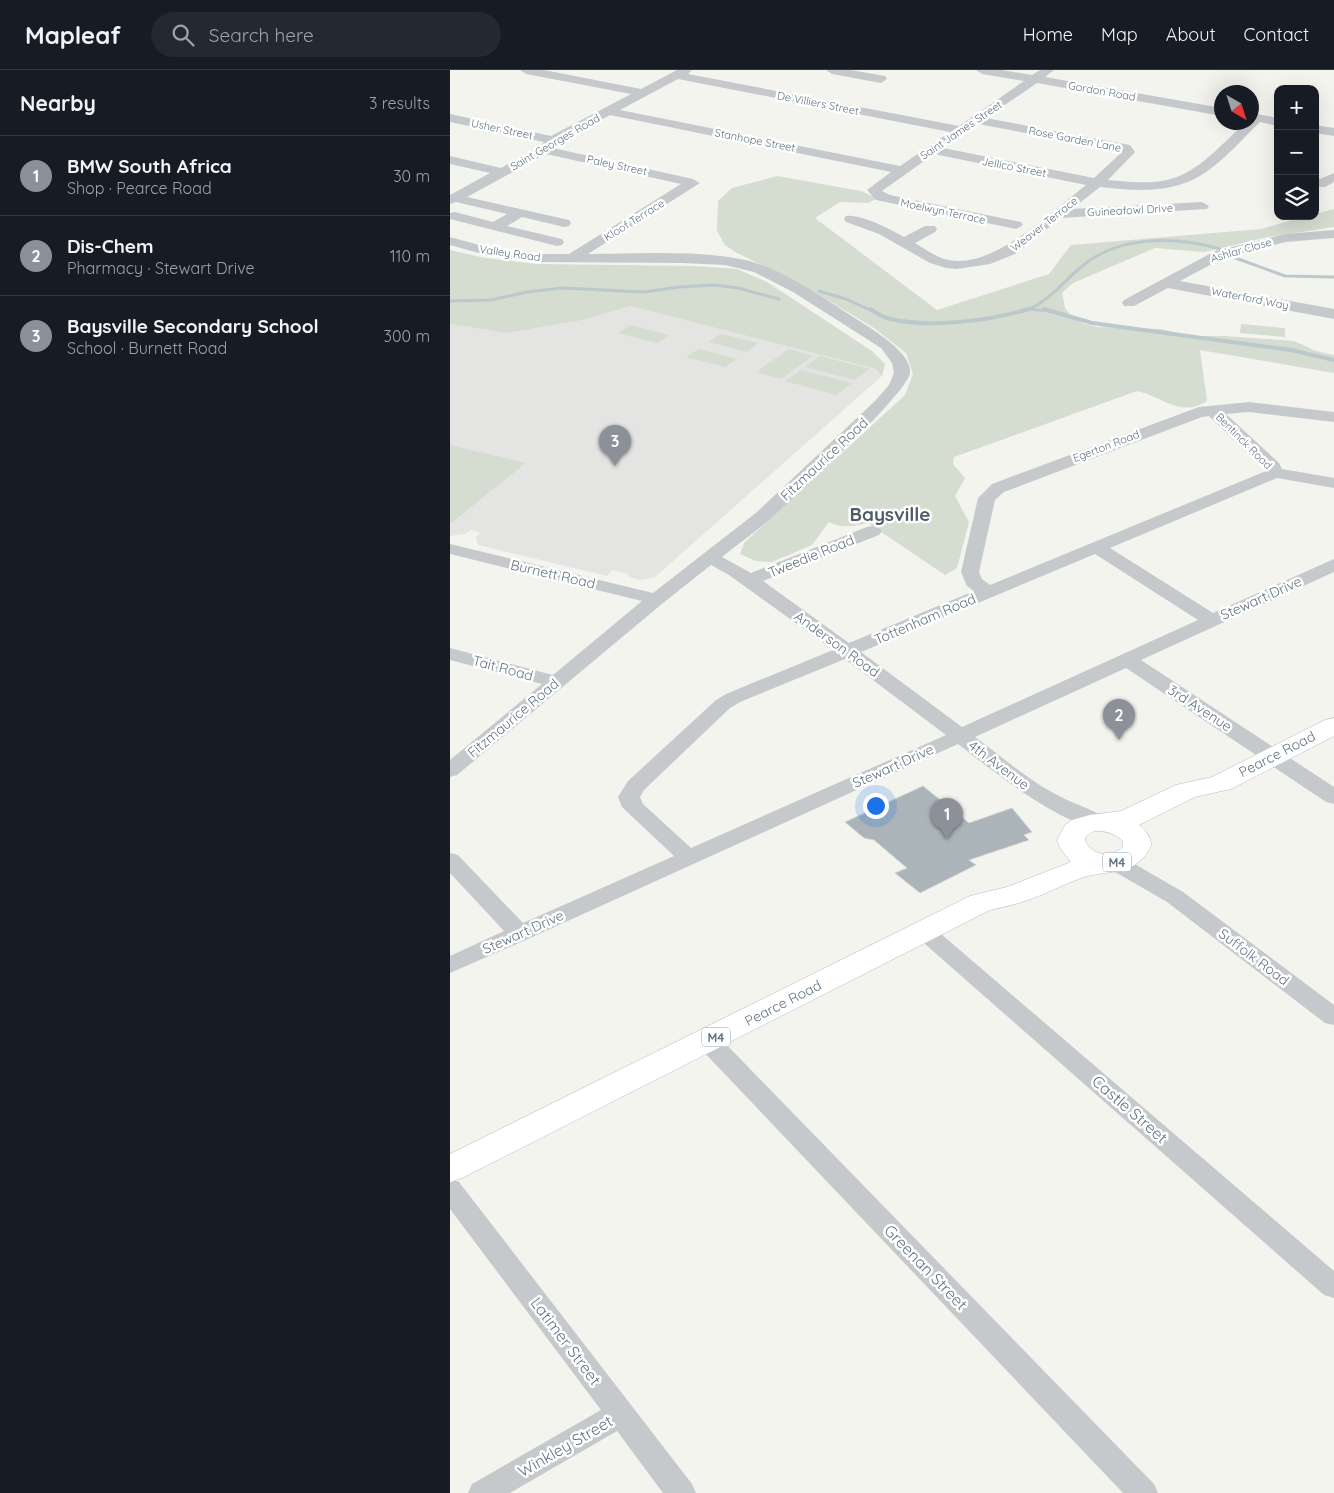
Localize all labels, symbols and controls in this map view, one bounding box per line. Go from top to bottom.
search box [151,12,501,57]
text: Mapleaf [25,20,121,50]
icon: search [169,21,197,49]
text: Search here [209,23,314,47]
text: Home [1023,23,1073,46]
text: Map [1101,23,1138,46]
text: About [1166,23,1216,46]
text: Contact [1244,23,1309,46]
street label: Gordon Road [1067,78,1137,104]
north arrow [1214,85,1259,130]
map controls [1274,85,1319,220]
button: + [1274,85,1319,130]
street label: De Villiers Street [776,88,860,118]
text: Nearby [20,90,96,116]
text: 3 results [369,93,430,113]
street label: Saint James Street [917,97,1005,163]
street label: Saint Georges Road [508,111,602,173]
street label: Usher Street [470,116,534,142]
street label: Rose Garden Lane [1027,123,1123,155]
street label: Stanhope Street [714,125,797,155]
button: − [1274,130,1319,175]
street label: Paley Street [586,152,649,178]
text: BMW South Africa [67,154,232,178]
street label: Jellico Street [981,154,1048,180]
text: 1 [33,166,39,186]
text: 30 m [393,166,430,186]
button: layers [1274,175,1319,220]
text: Shop · Pearce Road [67,178,212,198]
street label: Weaver Terrace [1008,194,1080,254]
street label: Moelwyn Terrace [899,195,987,227]
street label: Kloof Terrace [601,196,667,244]
street label: Guineafowl Drive [1087,201,1173,219]
text: Dis-Chem [67,234,154,258]
street label: Ashlar Close [1209,235,1273,265]
street label: Valley Road [479,242,541,264]
text: 2 [31,246,41,266]
text: 110 m [390,246,430,266]
text: Pharmacy · Stewart Drive [67,258,255,278]
street label: Waterford Way [1210,284,1290,312]
text: Baysville Secondary School [67,314,319,338]
text: 3 [32,326,40,346]
text: 300 m [384,326,430,346]
text: School · Burnett Road [67,338,227,358]
street label: Bentinck Road [1213,410,1275,472]
street label: Fitzmaurice Road [776,414,872,504]
pin: 3 [599,425,631,466]
street label: Egerton Road [1071,427,1141,465]
district label: Baysville [850,502,930,526]
street label: Tweedie Road [765,531,857,581]
street label: Burnett Road [509,555,597,593]
street label: Stewart Drive [1218,572,1305,624]
street label: Tottenham Road [872,590,978,648]
street label: Anderson Road [791,607,883,681]
street label: Tait Road [471,651,535,685]
street label: Fitzmaurice Road [464,675,562,761]
street label: 3rd Avenue [1165,681,1235,735]
pin: 2 [1103,699,1135,740]
street label: Pearce Road [1236,727,1318,781]
street label: 4th Avenue [965,736,1033,794]
street label: Stewart Drive [850,740,937,792]
your location [863,793,889,819]
pin: 1 [931,798,963,839]
road number: M4 [1103,852,1131,872]
street label: Stewart Drive [480,906,567,958]
street label: Suffolk Road [1215,925,1293,989]
street label: Pearce Road [742,976,824,1030]
road number: M4 [702,1028,730,1046]
street label: Castle Street [1088,1071,1172,1147]
street label: Greenan Street [880,1220,972,1314]
street label: Latimer Street [526,1293,606,1389]
street label: Winkley Street [514,1411,616,1481]

